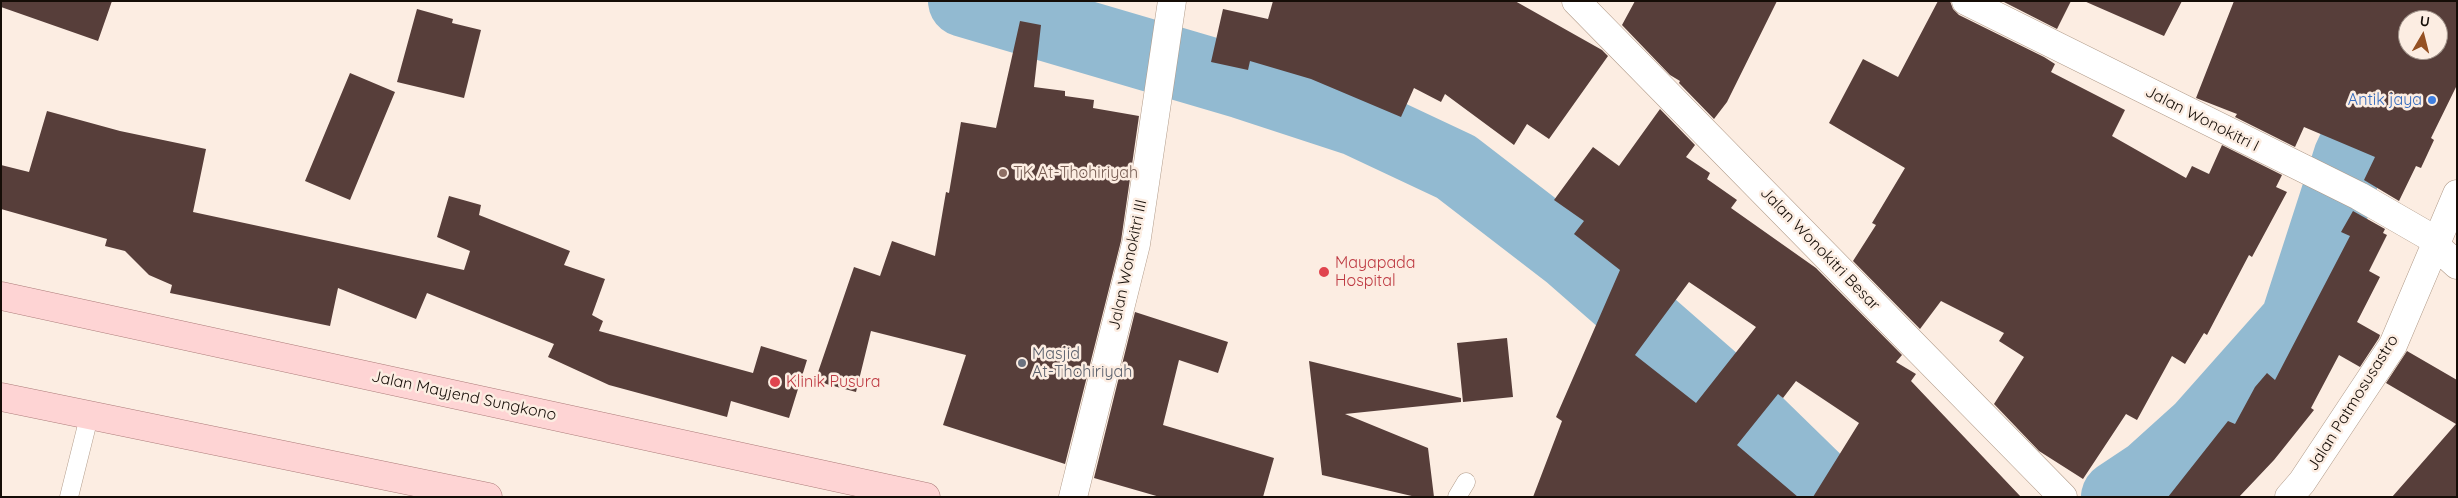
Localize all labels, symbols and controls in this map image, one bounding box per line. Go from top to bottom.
north arrow [2398,10,2448,60]
text: U [2419,12,2431,31]
street label: Jalan Wonokitri I [2142,82,2262,156]
place label: Antik jaya [2348,90,2422,110]
marker: Antik jaya [2426,94,2438,106]
place label: TK At-Thohiriyah [1013,163,1138,183]
marker: TK At-Thohiriyah [997,167,1009,179]
street label: Jalan Wonokitri Besar [1756,183,1884,315]
street label: Jalan Wonokitri III [1105,198,1151,332]
place label: Mayapada Hospital [1335,253,1415,291]
marker: Mayapada Hospital [1317,265,1331,279]
street label: Jalan Patmosusastro [2303,331,2403,475]
place label: Masjid At-Thohiriyah [1032,344,1132,382]
marker: Masjid At-Thohiriyah [1016,357,1028,369]
street label: Jalan Mayjend Sungkono [370,367,558,425]
place label: Klinik Pusura [786,372,880,392]
marker: Klinik Pusura [768,375,782,389]

